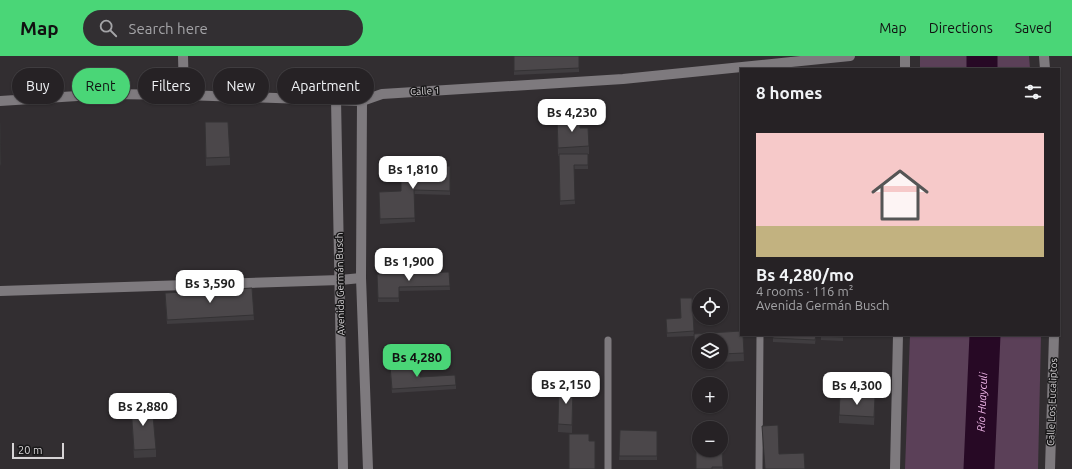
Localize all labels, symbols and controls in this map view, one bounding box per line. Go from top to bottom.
search box [83,10,363,46]
text: Map [20,17,59,39]
icon: search [97,17,119,39]
text: Search here [129,20,208,37]
text: Map [879,20,907,36]
text: Directions [929,20,993,36]
text: Saved [1015,20,1052,36]
chip: Buy [12,68,64,104]
chip: Rent [72,68,130,104]
chip: Filters [138,68,205,104]
chip: New [213,68,269,104]
chip: Apartment [277,68,374,104]
icon: filters [1022,81,1044,103]
text: 8 homes [756,83,822,102]
street label: Calle 1 [410,85,440,97]
pin: Bs 4,230 [531,99,613,133]
text: Bs 4,230 [547,105,597,119]
pin: Bs 1,810 [372,156,454,190]
icon: home [864,159,936,231]
text: Bs 1,810 [388,162,438,176]
street label: Avenida Germán Busch [334,233,346,335]
pin: Bs 1,900 [368,248,450,282]
text: Bs 1,900 [384,254,434,268]
text: Bs 4,280/mo [756,265,854,284]
pin: Bs 3,590 [169,270,251,304]
text: Bs 3,590 [185,276,235,290]
text: 4 rooms · 116 m² [756,284,853,298]
map controls [692,289,728,457]
button: locate [692,289,728,325]
text: Avenida Germán Busch [756,298,889,312]
button: layers [692,333,728,369]
pin: Bs 4,280 [376,344,458,378]
text: Bs 4,280 [392,350,442,364]
street label: Calle Los Eucaliptos [1045,358,1059,446]
pin: Bs 2,150 [525,371,607,405]
water label: Río Huayculi [975,371,989,432]
pin: Bs 4,300 [816,372,898,406]
text: Bs 2,150 [541,377,591,391]
button: + [692,377,728,413]
text: Bs 4,300 [832,378,882,392]
pin: Bs 2,880 [102,393,184,427]
text: Bs 2,880 [118,399,168,413]
button: − [692,421,728,457]
scale bar [12,441,64,460]
text: 20 m [18,444,42,456]

